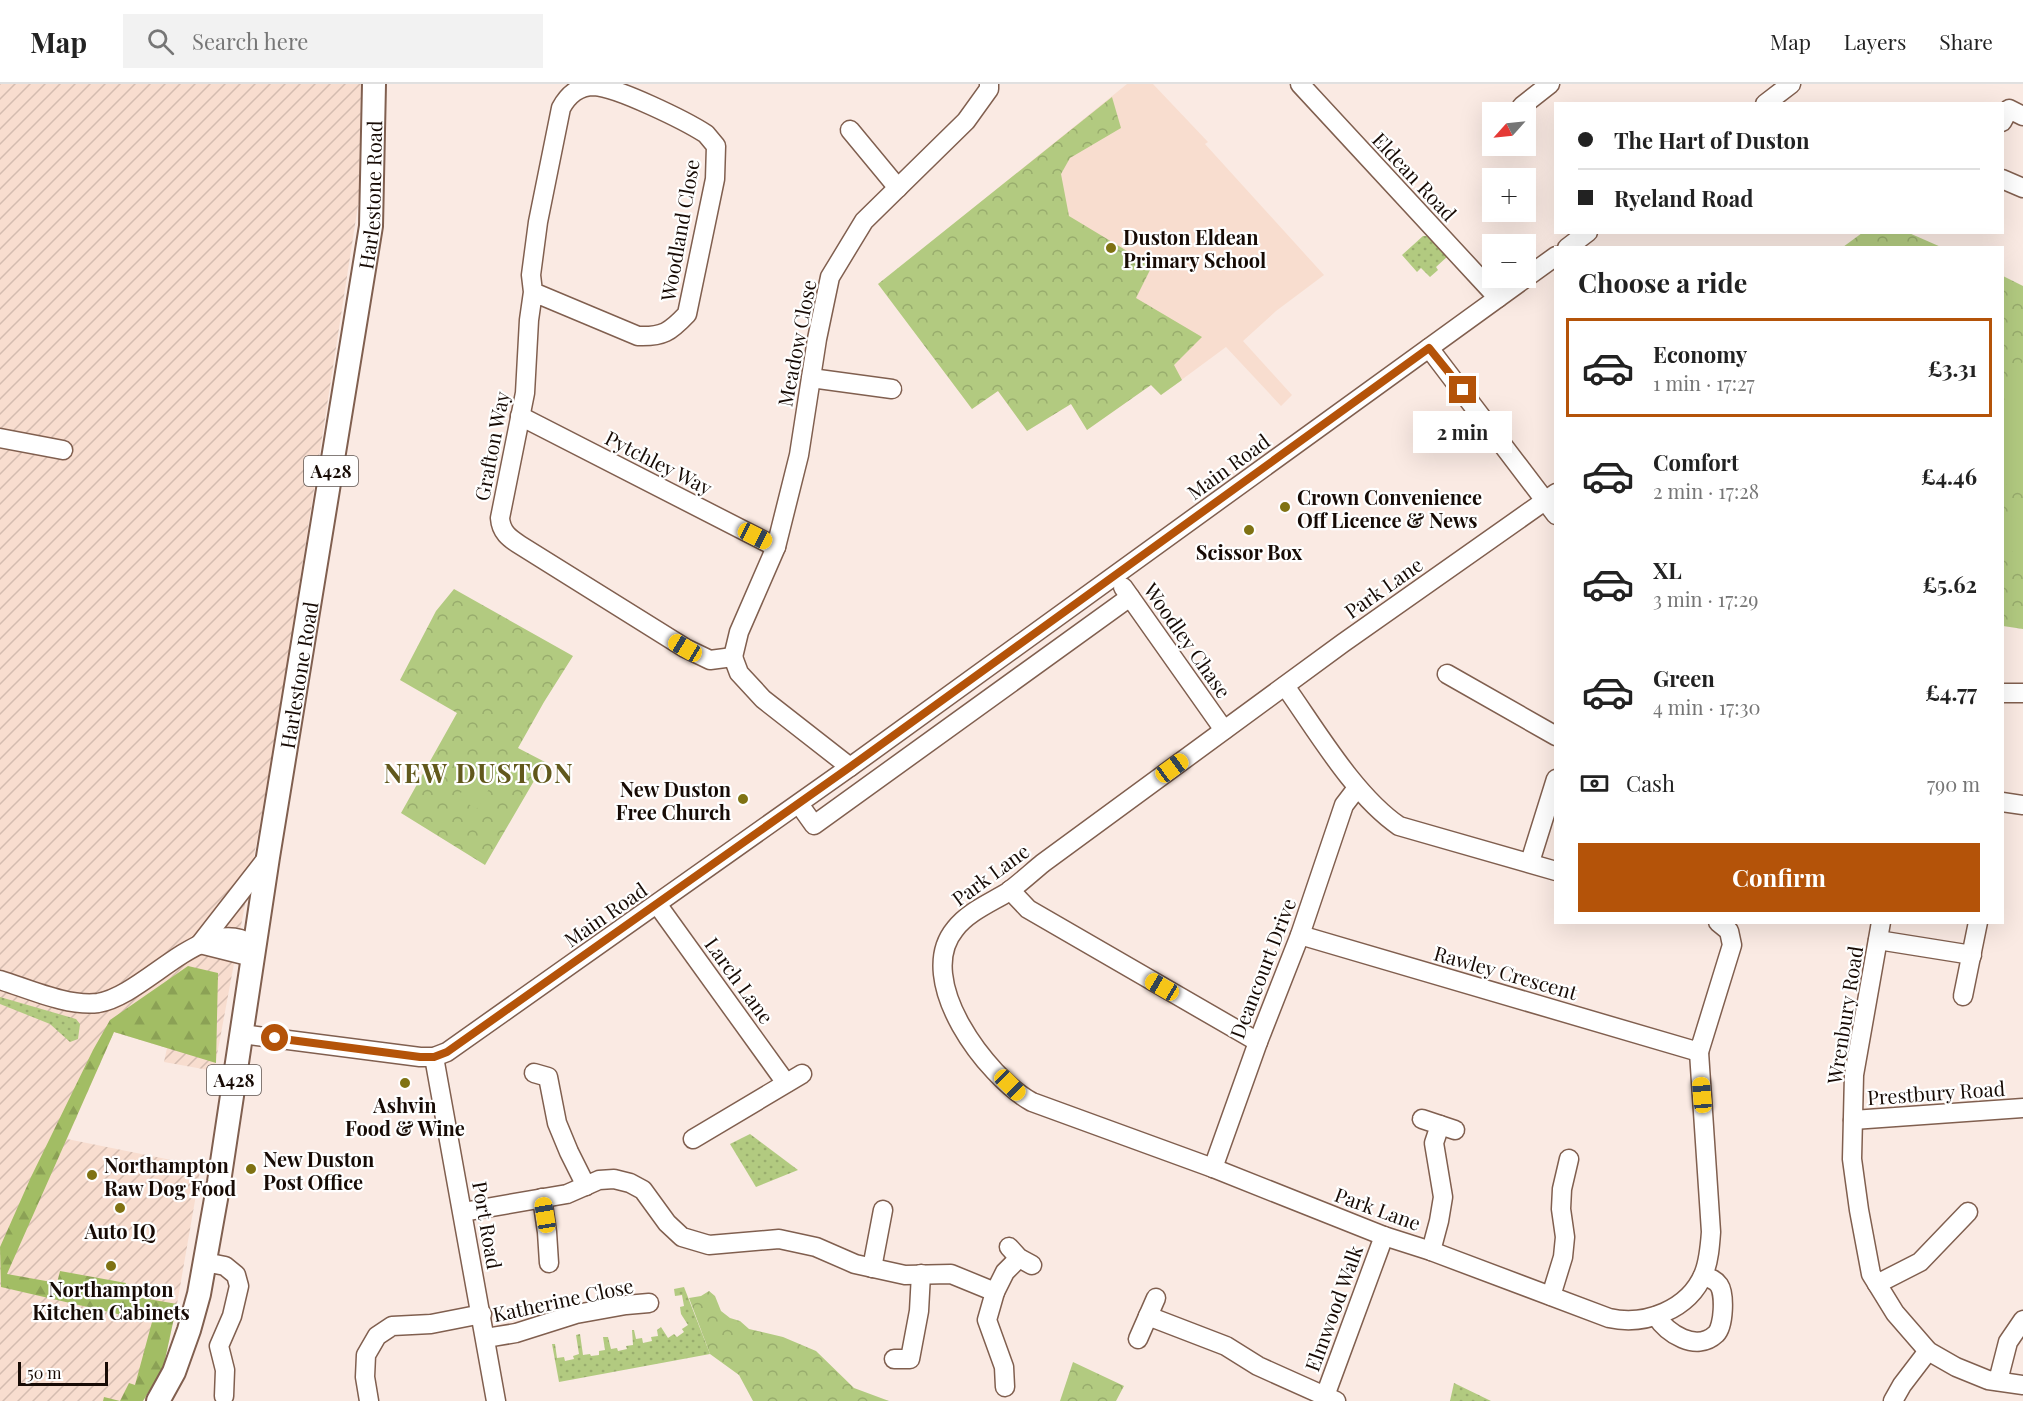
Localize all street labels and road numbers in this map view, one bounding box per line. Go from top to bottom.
street label: Harlestone Road [351,120,387,271]
street label: Eldean Road [1367,126,1463,226]
street label: Woodland Close [653,157,705,304]
street label: Meadow Close [770,277,822,409]
street label: Grafton Way [467,389,515,503]
street label: Pytchley Way [601,423,717,501]
street label: Main Road [1181,427,1275,505]
road number: A428 [304,456,358,486]
street label: Park Lane [1339,550,1427,624]
street label: Woodley Chase [1138,576,1238,703]
street label: Harlestone Road [272,599,323,751]
street label: Park Lane [946,837,1034,911]
street label: Main Road [558,875,652,952]
street label: Deancourt Drive [1223,894,1301,1042]
street label: Larch Lane [700,931,780,1029]
street label: Rawley Crescent [1431,939,1582,1006]
street label: Wrenbury Road [1820,944,1868,1087]
road number: A428 [207,1065,261,1095]
street label: Prestbury Road [1866,1074,2006,1110]
street label: Port Road [467,1179,509,1271]
street label: Park Lane [1331,1180,1425,1236]
street label: Elmwood Walk [1298,1241,1368,1375]
street label: Katherine Close [490,1271,636,1327]

